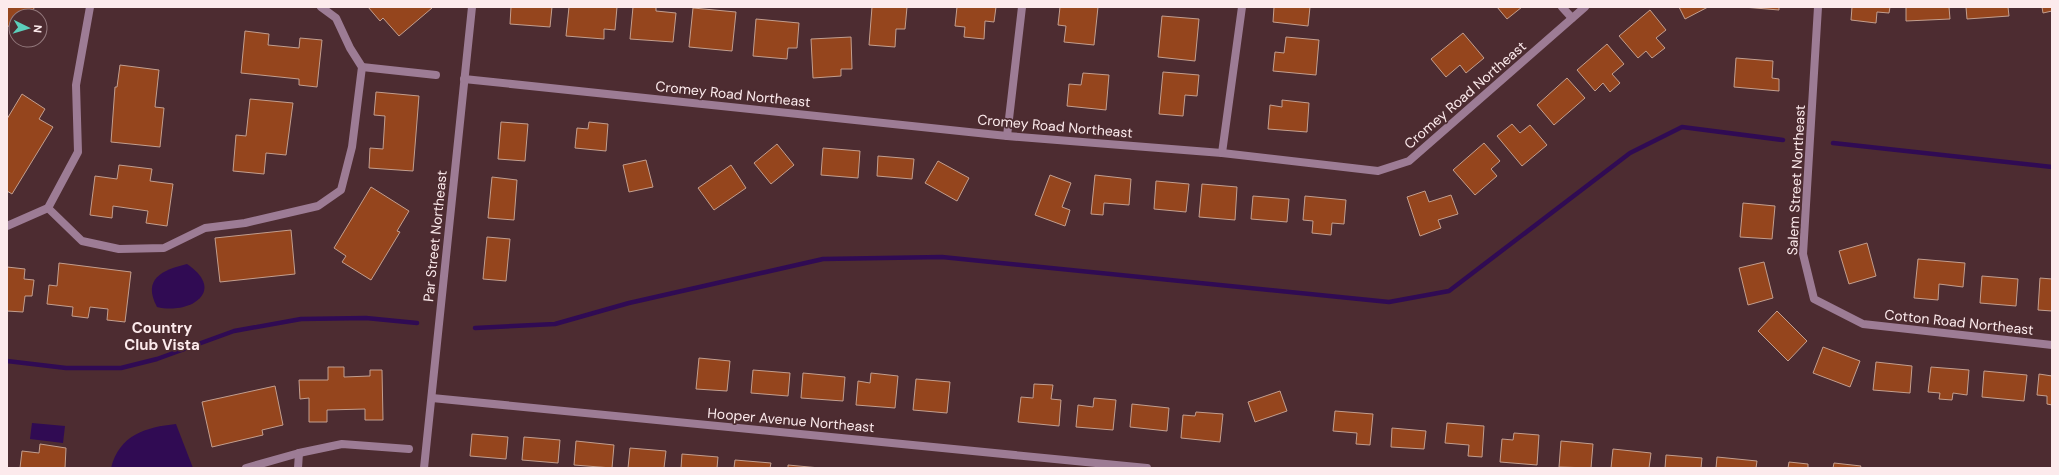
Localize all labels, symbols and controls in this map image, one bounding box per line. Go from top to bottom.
north arrow [8,8,48,48]
text: N [31,24,45,33]
street label: Cromey Road Northeast [1400,37,1530,153]
street label: Cromey Road Northeast [655,77,811,111]
street label: Salem Street Northeast [1783,104,1809,256]
street label: Cromey Road Northeast [977,110,1133,142]
street label: Par Street Northeast [419,169,451,303]
street label: Cotton Road Northeast [1884,305,2034,339]
district label: Country Club Vista [124,318,200,355]
street label: Hooper Avenue Northeast [707,404,875,436]

